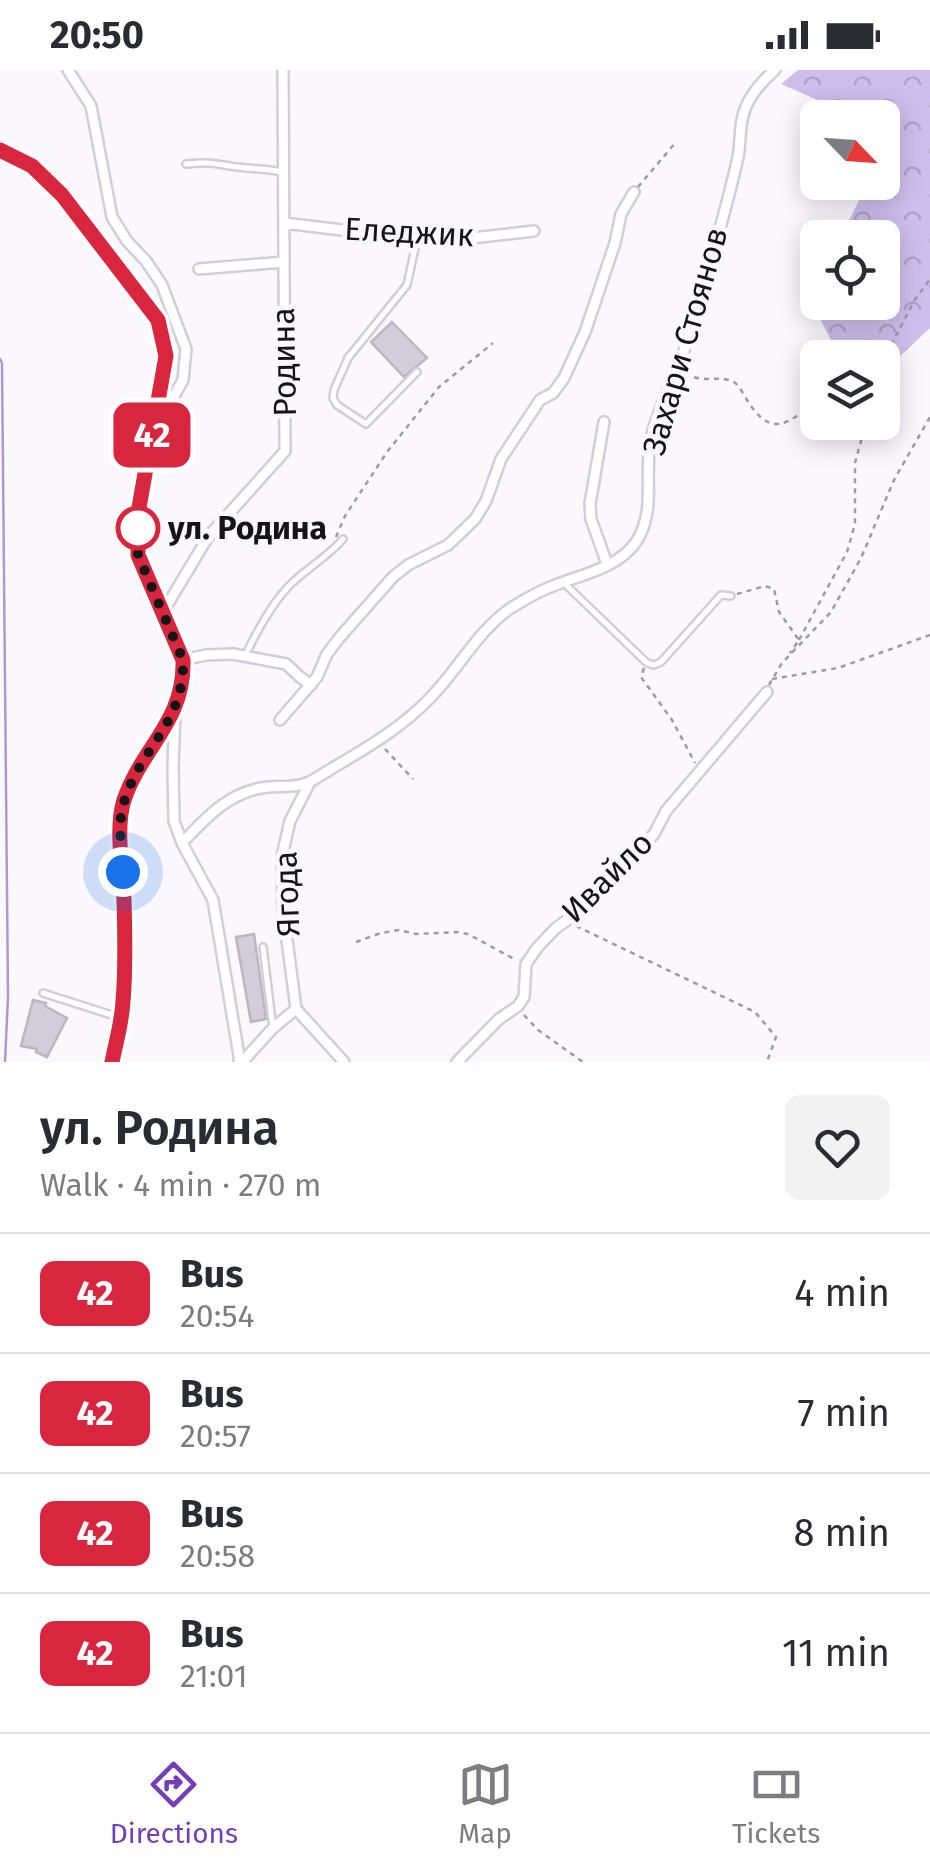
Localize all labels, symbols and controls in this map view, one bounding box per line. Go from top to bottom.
text: 20:50 [50,12,144,58]
north arrow [800,100,900,200]
map controls [800,100,900,440]
street label: Еледжик [343,210,475,254]
button: locate [800,220,900,320]
street label: Захари Стоянов [634,223,736,459]
street label: Родина [264,307,304,417]
button: layers [800,340,900,440]
line badge: 42 [107,402,197,468]
text: 42 [133,414,171,456]
marker: ул. Родина [117,507,159,549]
place label: ул. Родина [167,509,327,547]
street label: Ивайло [554,824,660,930]
your location [98,847,148,897]
street label: Ягода [267,850,307,938]
button: heart [785,1095,890,1200]
text: ул. Родина [40,1099,279,1157]
text: Walk · 4 min · 270 m [40,1166,321,1204]
text: Bus [180,1251,244,1297]
text: 4 min [794,1270,890,1316]
text: 42 [76,1272,114,1314]
text: 20:54 [180,1297,255,1335]
text: Bus [180,1371,244,1417]
text: 7 min [798,1390,890,1436]
text: 42 [76,1392,114,1434]
text: 20:57 [180,1417,251,1455]
text: Bus [180,1491,244,1537]
text: 8 min [793,1510,890,1556]
text: 42 [76,1512,114,1554]
text: 20:58 [180,1537,255,1575]
text: Bus [180,1611,244,1657]
text: 11 min [782,1630,890,1676]
text: 42 [76,1632,114,1674]
text: 21:01 [180,1657,248,1695]
tab: Directions [110,1757,238,1850]
tab: Map [458,1757,513,1850]
tab: Tickets [732,1757,820,1850]

